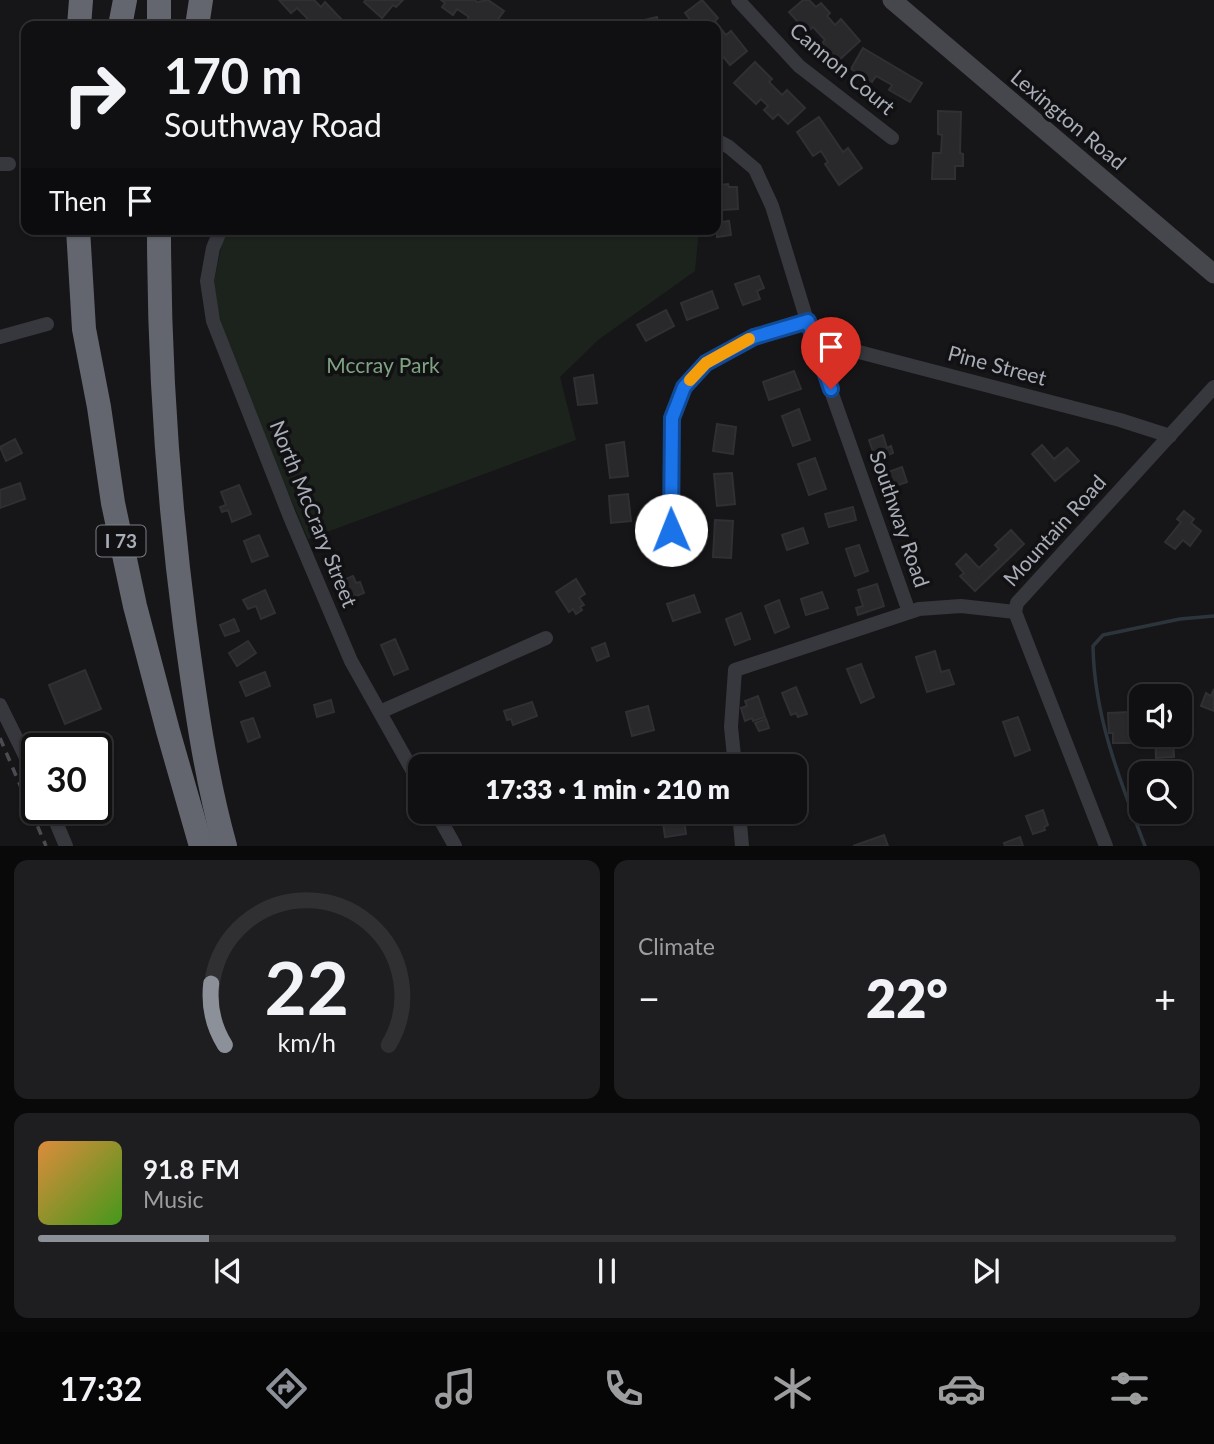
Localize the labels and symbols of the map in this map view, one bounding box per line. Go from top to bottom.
street label: Cannon Court [785,17,901,119]
street label: Lexington Road [1006,64,1131,174]
pin [801,317,861,389]
street label: Pine Street [945,339,1050,390]
park label: Mccray Park [326,352,440,377]
street label: North McCrary Street [265,416,363,611]
street label: Southway Road [865,447,936,590]
street label: Mountain Road [997,469,1110,591]
position arrow [634,493,708,567]
road number: I 73 [96,526,146,556]
speed limit sign: 30 [21,733,112,824]

